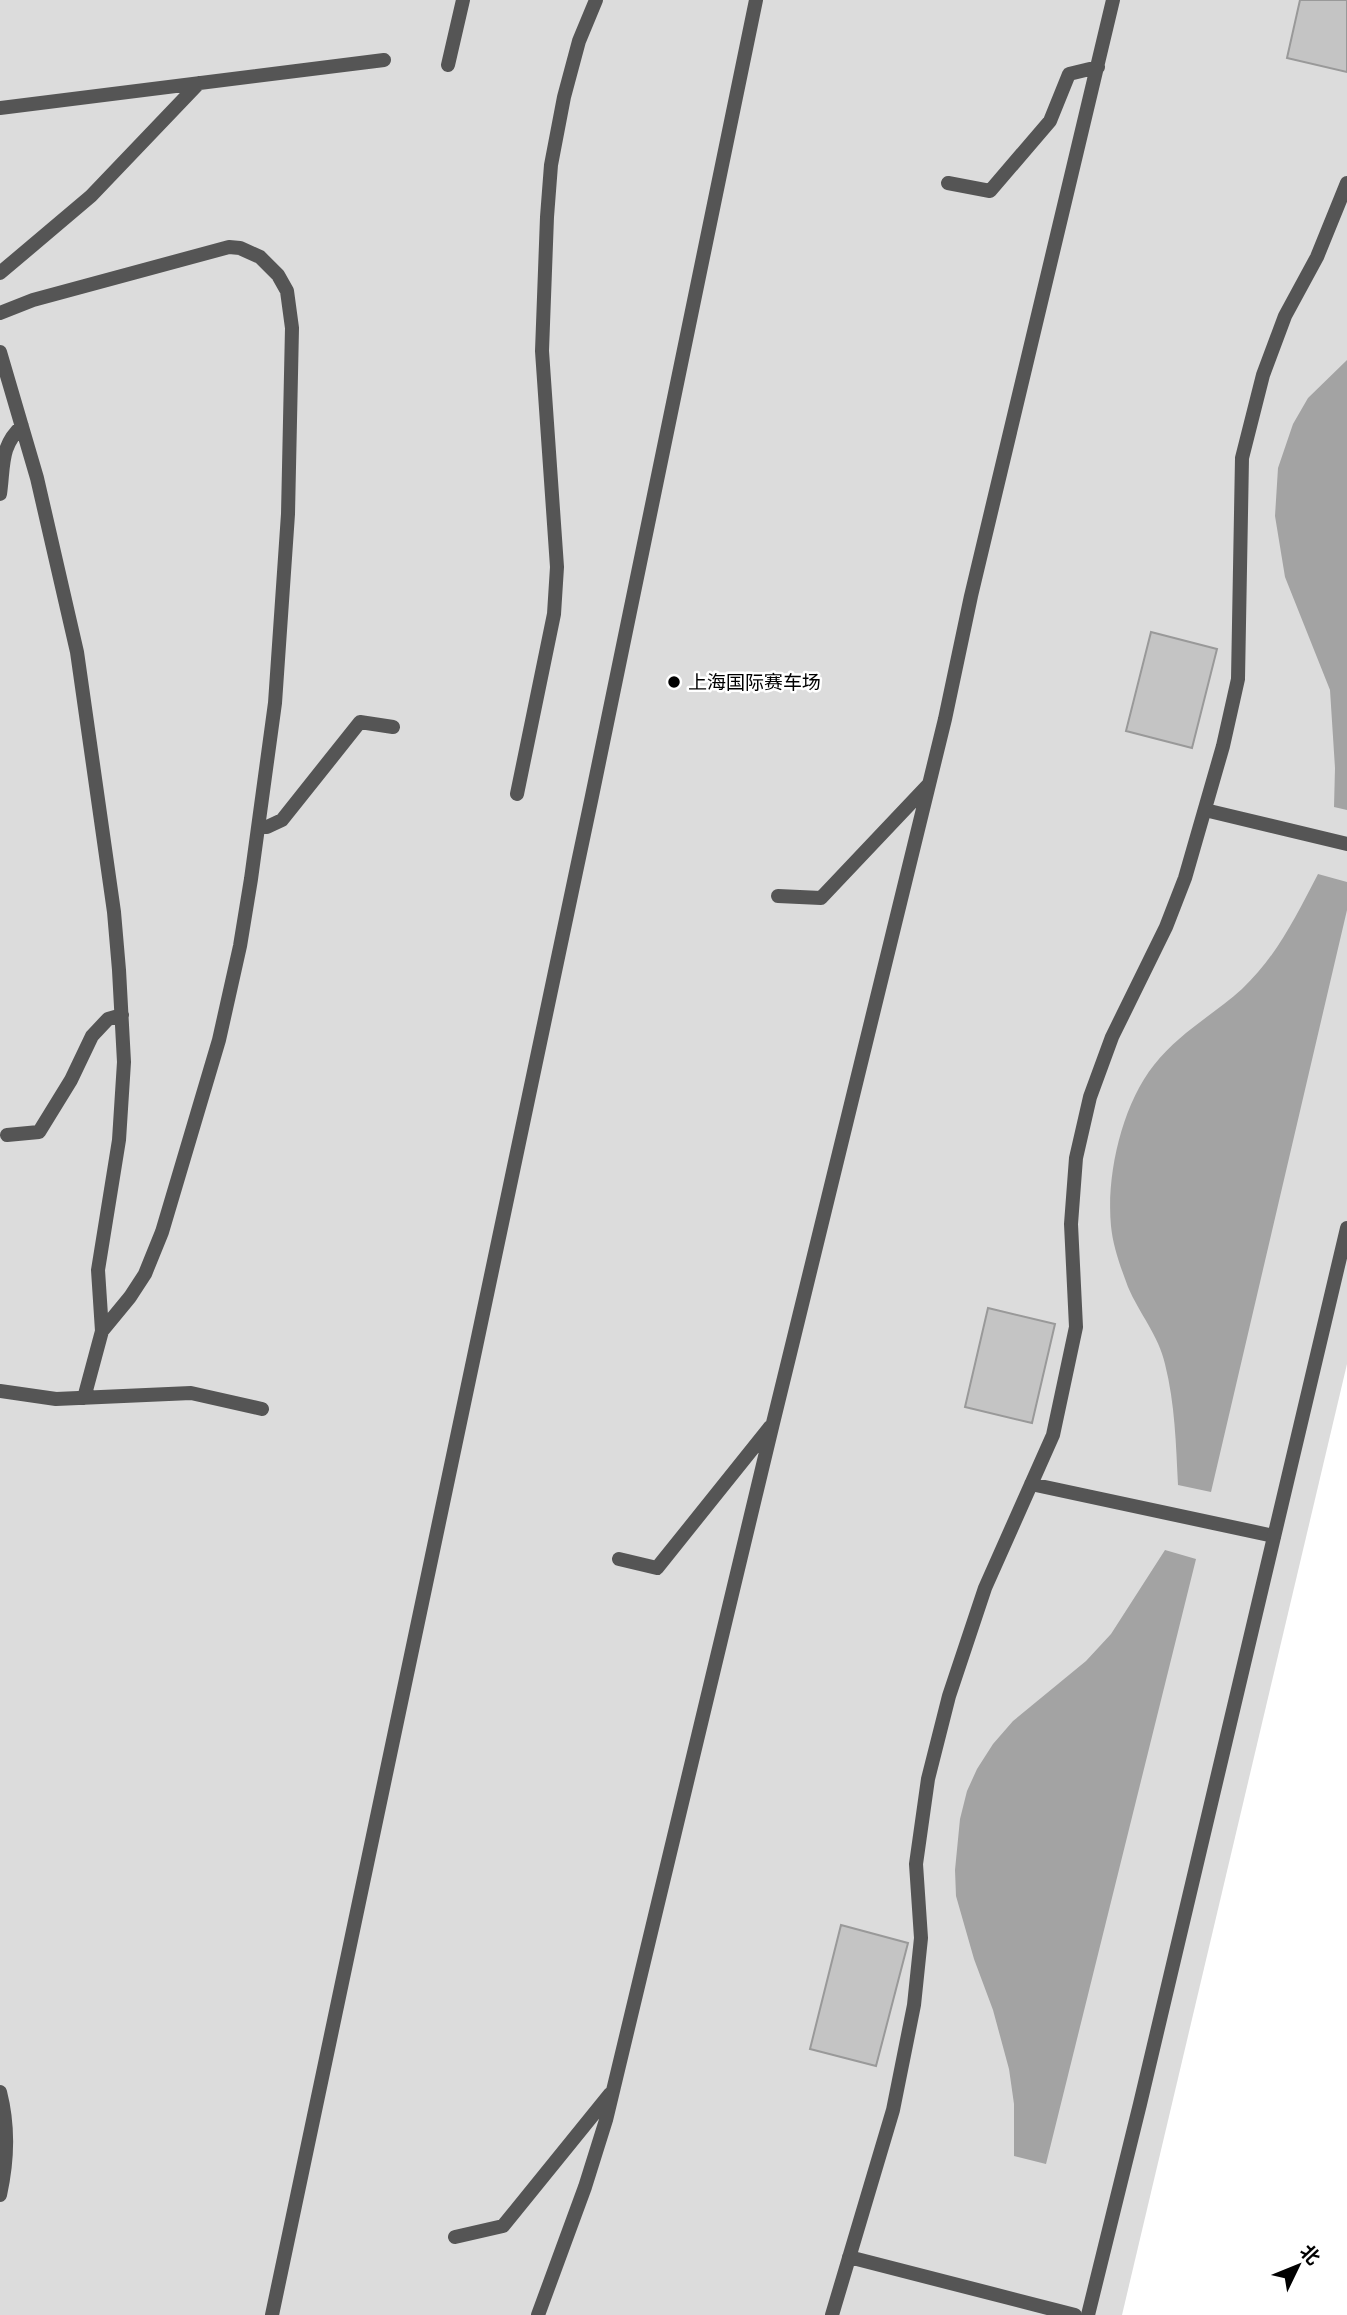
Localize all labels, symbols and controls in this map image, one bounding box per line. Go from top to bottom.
place label: 上海国际赛车场 [688,670,821,694]
marker: 上海国际赛车场 [666,674,682,690]
north arrow [1263,2231,1333,2301]
text: 北 [1295,2239,1326,2270]

